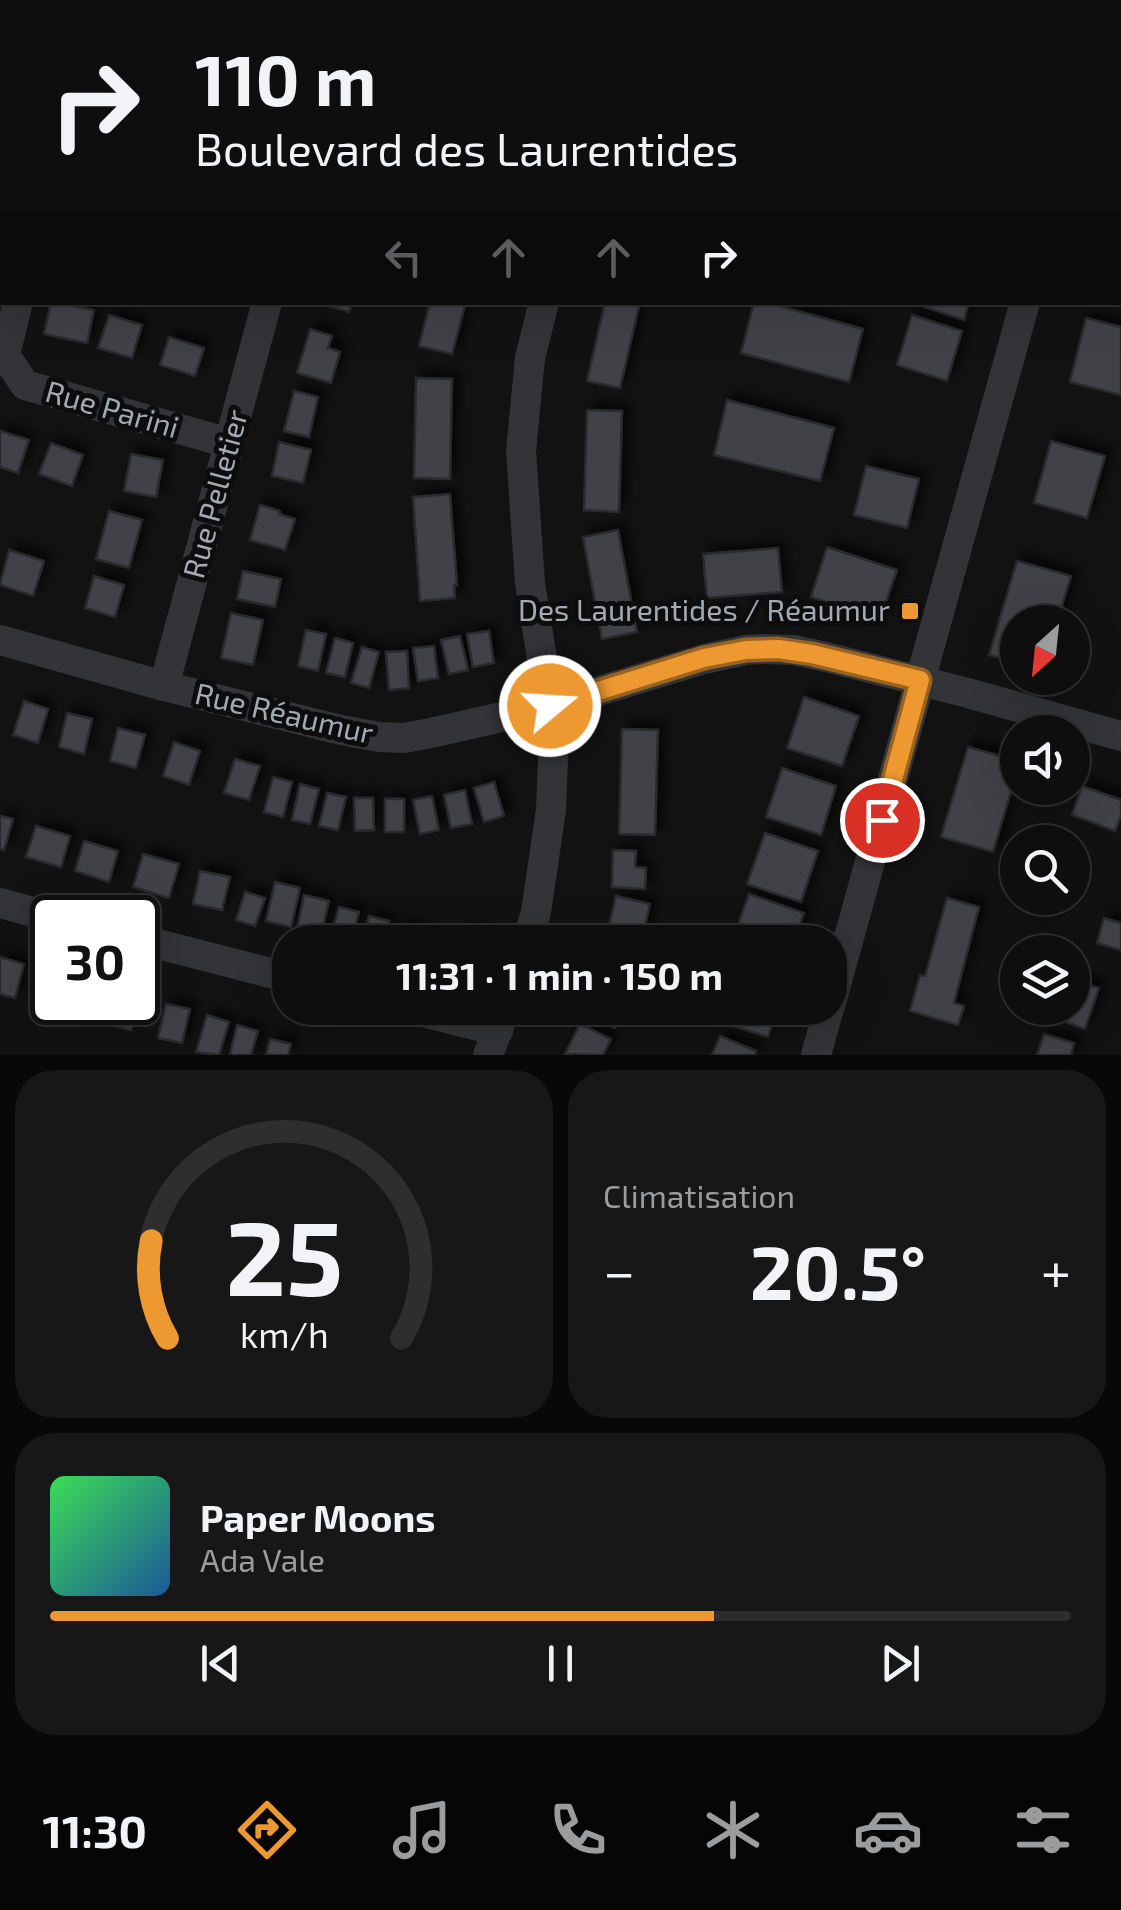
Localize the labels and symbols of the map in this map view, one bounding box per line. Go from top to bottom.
street label: Rue Parini [42,372,183,444]
street label: Rue Pelletier [174,405,254,582]
place label: Des Laurentides / Réaumur [518,591,890,627]
marker: Des Laurentides / Réaumur [899,600,921,622]
north arrow [1000,605,1090,695]
position arrow [498,654,602,758]
street label: Rue Réaumur [192,674,377,750]
pin [840,778,925,863]
speed limit sign: 30 [30,895,160,1025]

